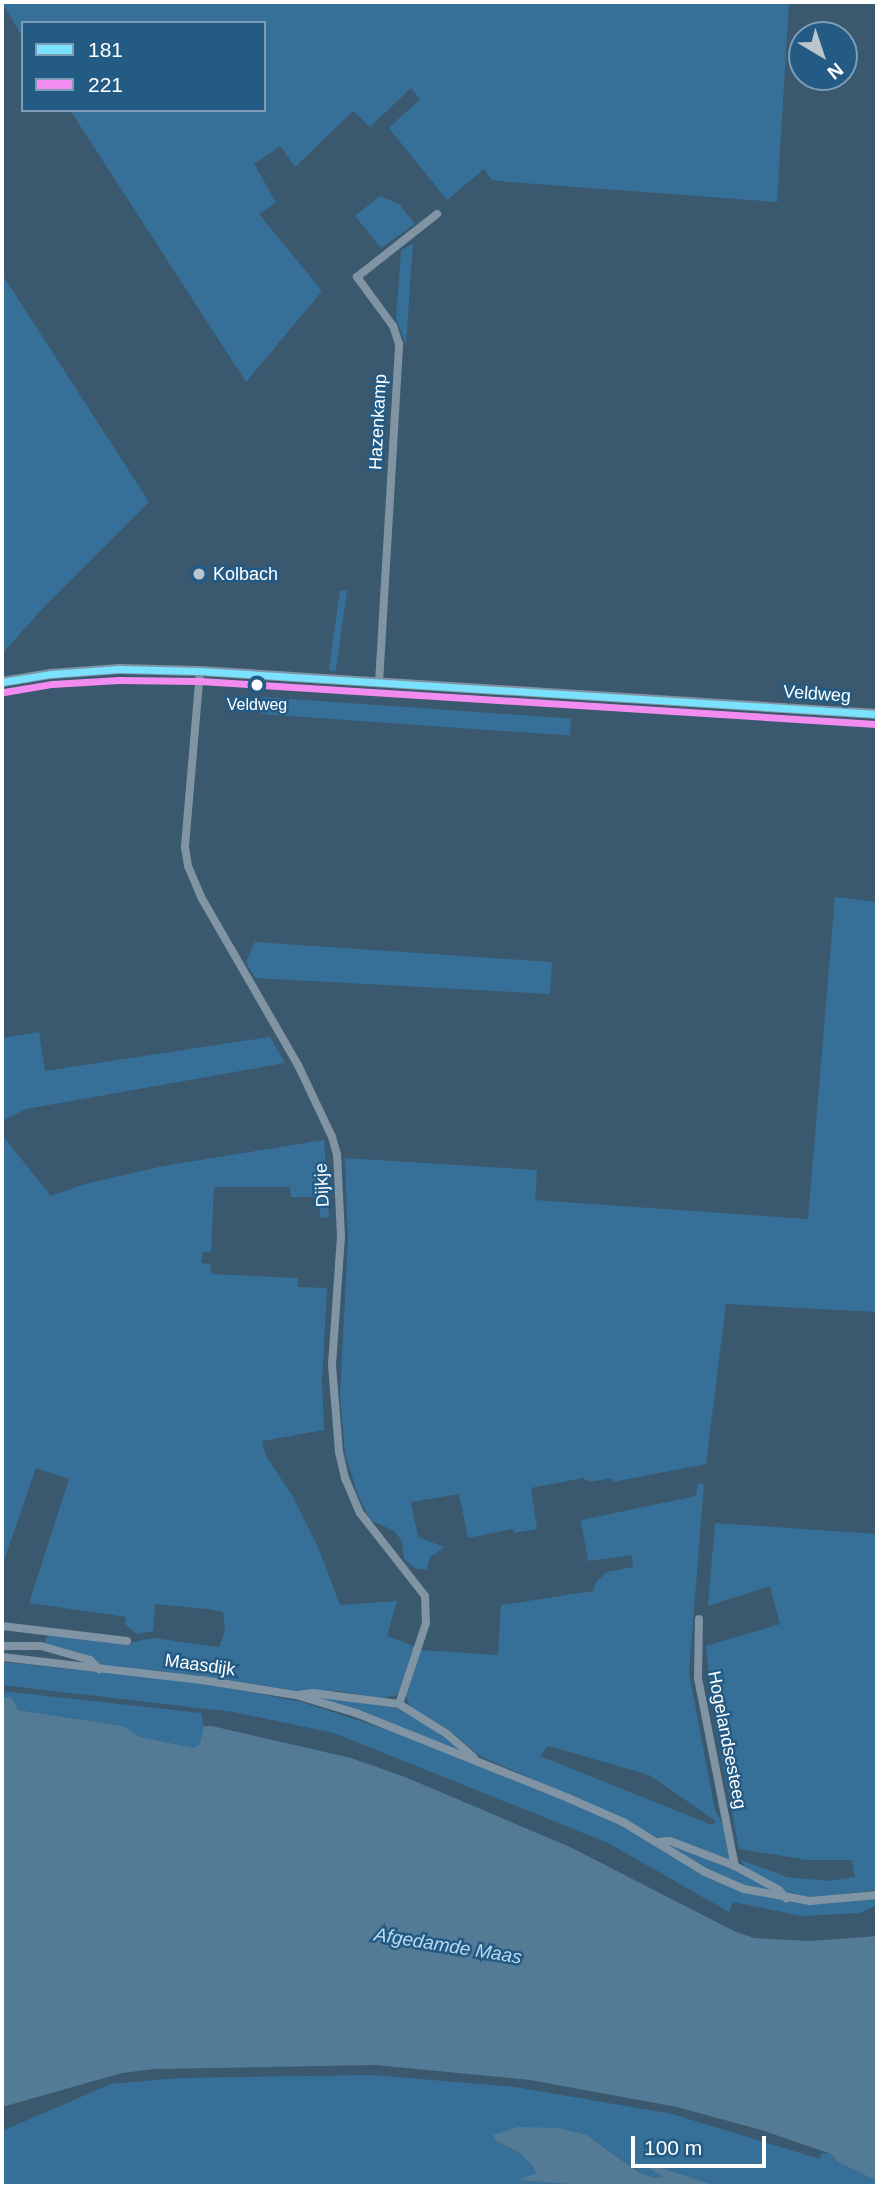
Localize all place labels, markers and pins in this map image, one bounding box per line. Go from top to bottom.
place label: Kolbach [213,563,278,585]
marker: Kolbach [191,566,207,582]
marker: Veldweg [250,678,264,692]
place label: Veldweg [227,695,287,715]

